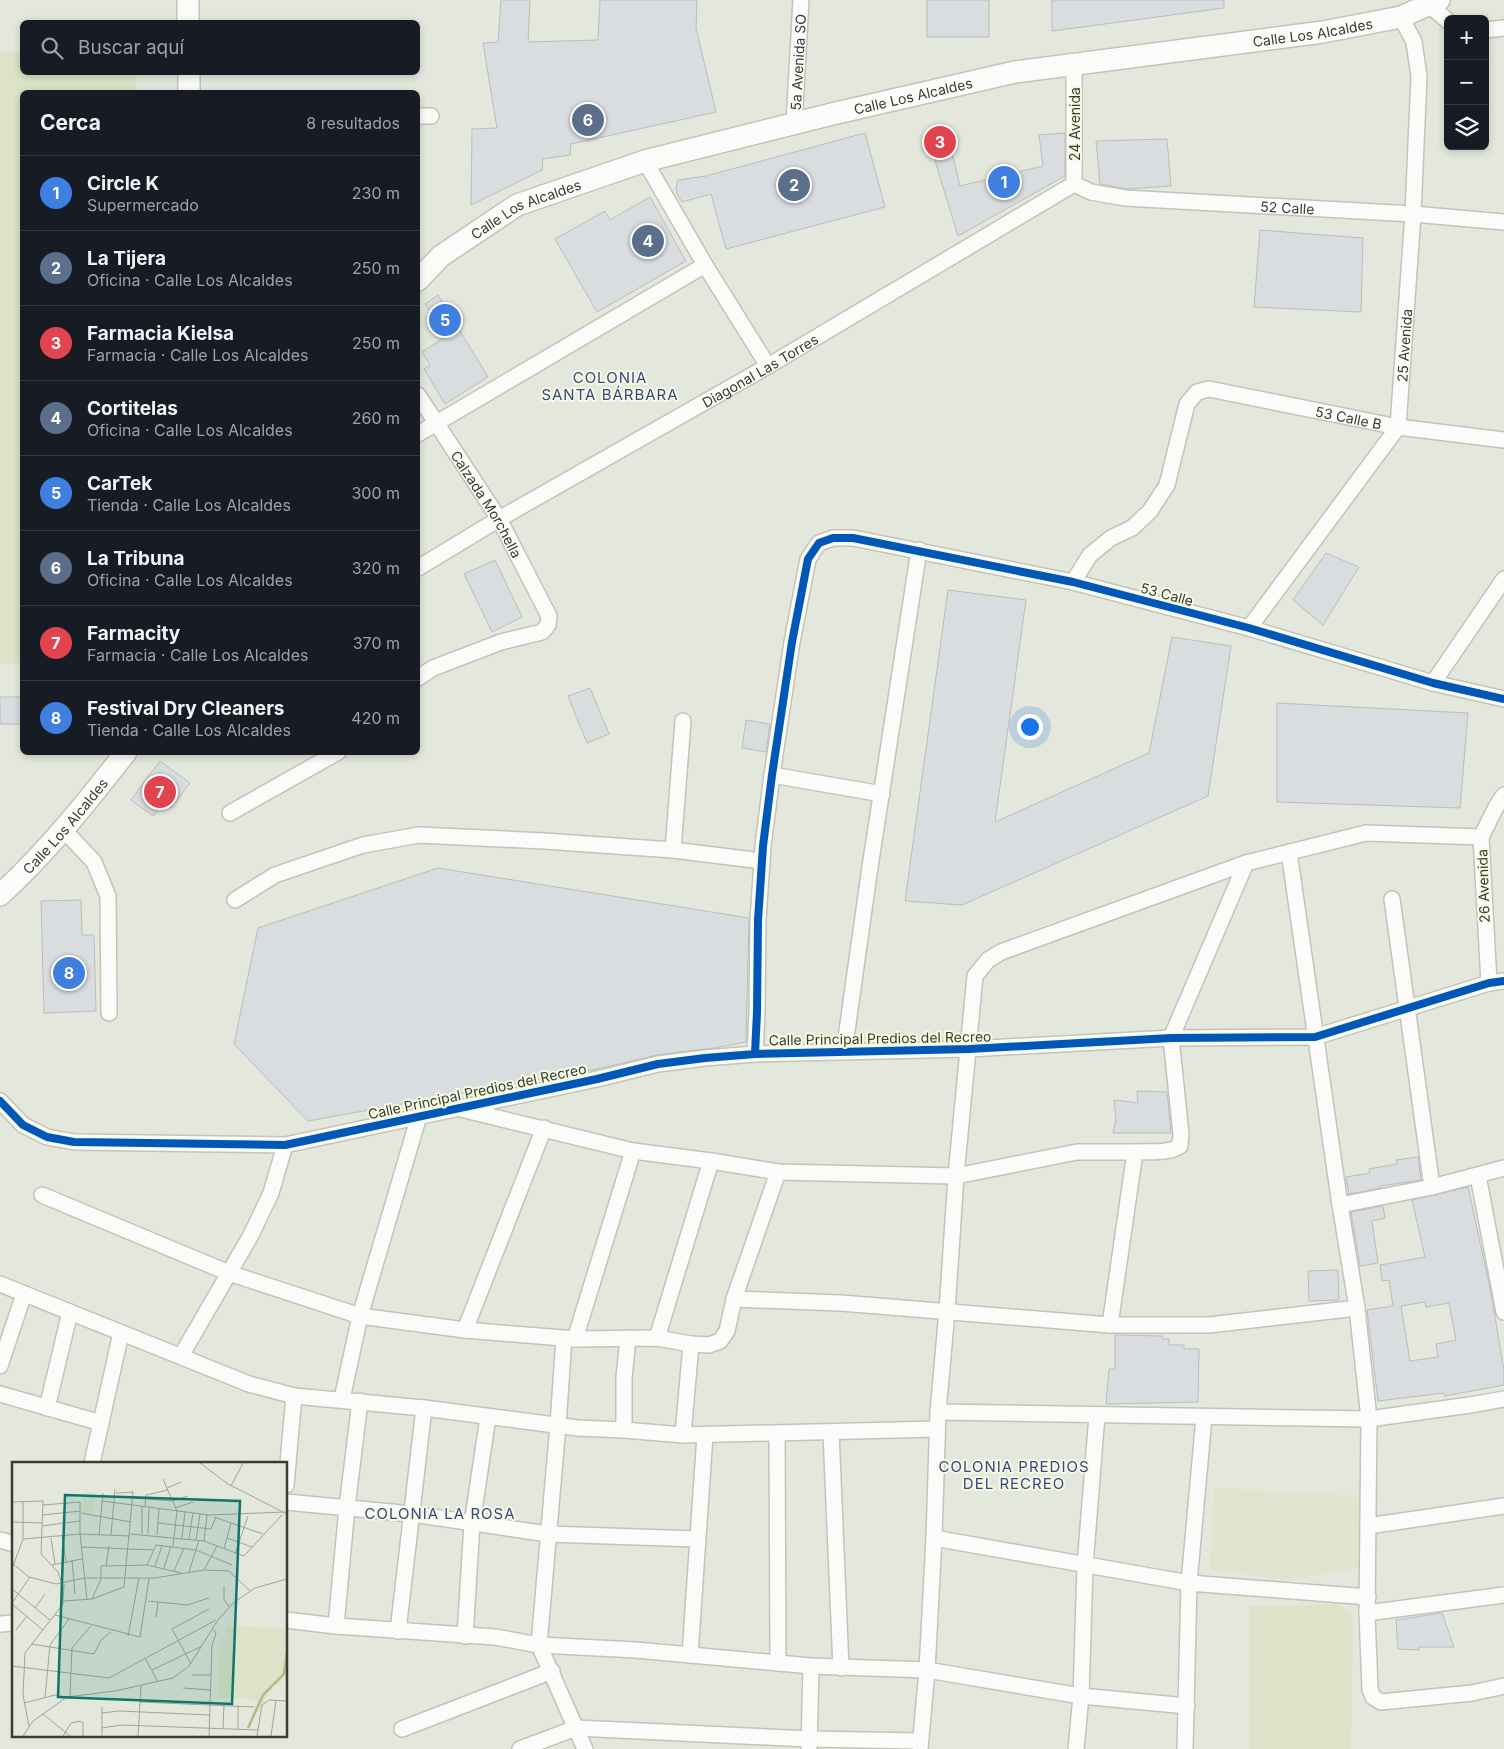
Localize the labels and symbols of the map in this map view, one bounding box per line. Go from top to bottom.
street label: 5a Avenida SO [786,13,809,111]
street label: Calle Los Alcaldes [1252,14,1374,50]
street label: Calle Los Alcaldes [852,74,974,117]
street label: 24 Avenida [1066,87,1083,161]
pin: 6 [572,101,604,139]
pin: 3 [924,123,956,161]
pin: 1 [988,163,1020,201]
pin: 2 [778,166,810,204]
street label: Calle Los Alcaldes [467,175,583,242]
street label: 52 Calle [1260,197,1315,217]
pin: 4 [632,222,664,260]
pin: 5 [429,301,461,339]
street label: 25 Avenida [1393,308,1415,383]
street label: Diagonal Las Torres [699,330,821,410]
district label: COLONIA SANTA BÁRBARA [541,368,679,404]
street label: 53 Calle B [1314,402,1383,432]
street label: Calzada Morchella [448,447,526,560]
street label: 53 Calle [1139,579,1195,609]
your location [1017,714,1043,740]
pin: 7 [144,773,176,811]
street label: Calle Los Alcaldes [19,774,111,877]
street label: 26 Avenida [1473,849,1493,923]
pin: 8 [53,954,85,992]
street label: Calle Principal Predios del Recreo [768,1028,992,1048]
street label: Calle Principal Predios del Recreo [366,1060,588,1122]
district label: COLONIA PREDIOS DEL RECREO [938,1457,1090,1493]
inset map [12,1462,288,1736]
district label: COLONIA LA ROSA [365,1504,516,1523]

